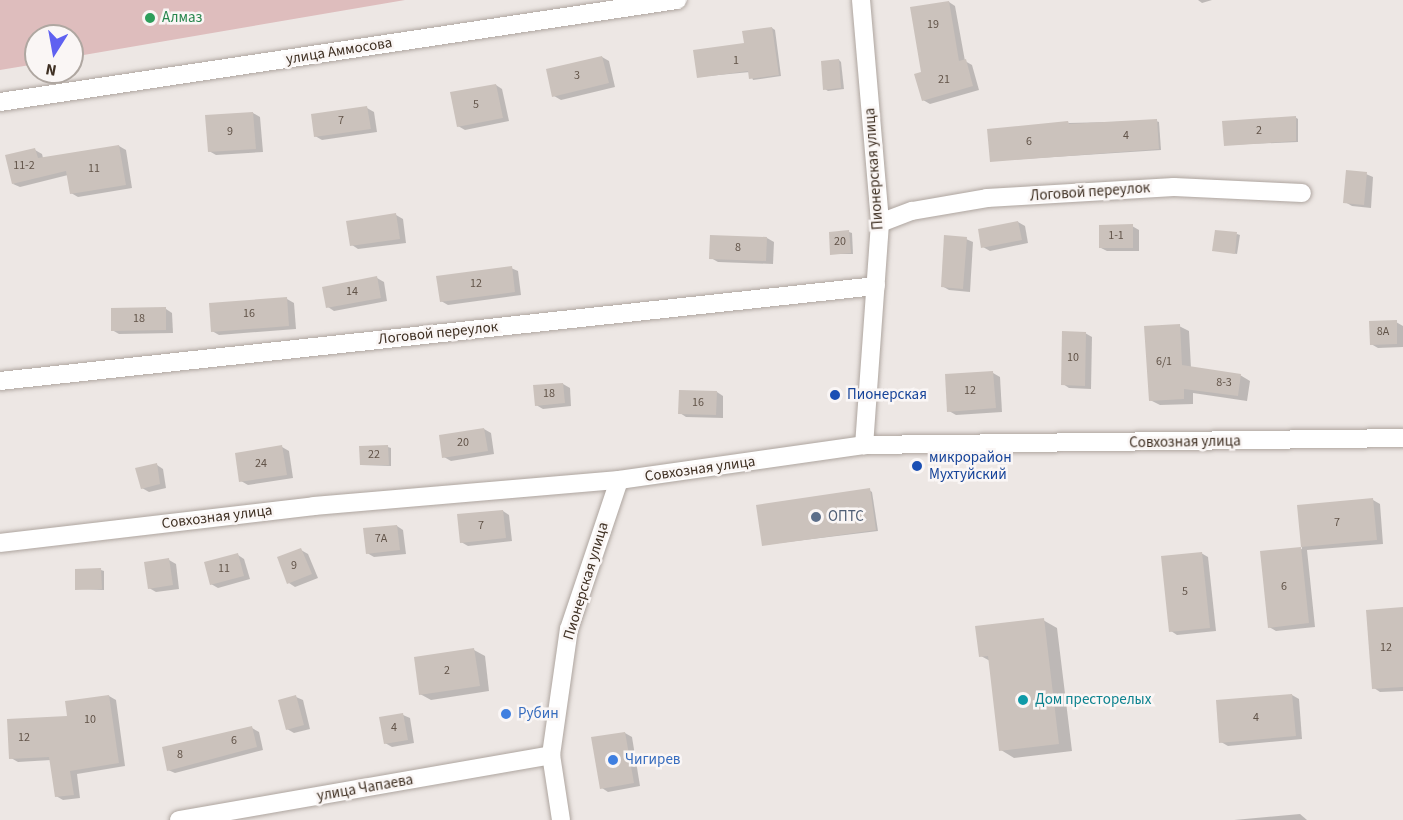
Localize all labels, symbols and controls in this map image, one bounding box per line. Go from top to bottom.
place label: Алмаз [162,9,202,27]
marker: Алмаз [143,11,157,25]
house number: 19 [927,18,939,32]
north arrow [24,24,84,84]
street label: улица Аммосова [285,34,393,68]
house number: 1 [733,54,739,68]
text: N [44,58,58,82]
house number: 3 [574,69,580,83]
house number: 21 [938,73,950,87]
house number: 5 [473,98,479,112]
street label: Пионерская улица [861,107,887,231]
house number: 7 [338,114,344,128]
house number: 2 [1256,124,1262,138]
house number: 9 [227,125,233,139]
house number: 4 [1123,129,1129,143]
house number: 6 [1026,135,1032,149]
house number: 11-2 [13,159,35,173]
house number: 11 [88,162,100,176]
street label: Логовой переулок [1029,179,1151,205]
house number: 1-1 [1108,229,1124,243]
house number: 20 [834,235,846,249]
house number: 8 [735,241,741,255]
house number: 12 [470,277,482,291]
house number: 14 [346,285,358,299]
house number: 16 [243,307,255,321]
house number: 18 [133,312,145,326]
street label: Логовой переулок [377,318,499,348]
house number: 8А [1377,325,1389,339]
house number: 10 [1067,351,1079,365]
house number: 6/1 [1156,355,1172,369]
house number: 8-3 [1216,376,1232,390]
house number: 12 [964,384,976,398]
place label: Пионерская [847,386,927,404]
house number: 18 [543,387,555,401]
marker: Пионерская [828,388,842,402]
house number: 16 [692,396,704,410]
street label: Совхозная улица [1129,432,1241,452]
house number: 20 [457,436,469,450]
house number: 22 [368,448,380,462]
place label: микрорайон Мухтуйский [929,448,1012,483]
street label: Совхозная улица [644,452,756,486]
house number: 24 [255,457,267,471]
marker: микрорайон Мухтуйский [910,459,924,473]
street label: Совхозная улица [161,501,273,533]
place label: ОПТС [828,508,864,526]
marker: ОПТС [809,510,823,524]
house number: 7 [1334,516,1340,530]
house number: 7 [478,519,484,533]
street label: Пионерская улица [560,520,612,642]
house number: 7А [375,532,387,546]
house number: 9 [291,559,297,573]
house number: 11 [218,562,230,576]
house number: 6 [1281,580,1287,594]
house number: 5 [1182,585,1188,599]
house number: 12 [1380,641,1392,655]
house number: 2 [444,664,450,678]
place label: Дом престорелых [1035,691,1151,709]
marker: Дом престорелых [1016,693,1030,707]
place label: Рубин [518,705,559,723]
marker: Рубин [499,707,513,721]
house number: 4 [1253,711,1259,725]
house number: 10 [84,713,96,727]
house number: 4 [391,721,397,735]
house number: 12 [18,731,30,745]
house number: 6 [231,734,237,748]
house number: 8 [177,748,183,762]
place label: Чигирев [625,751,680,769]
marker: Чигирев [606,753,620,767]
street label: улица Чапаева [316,771,414,805]

